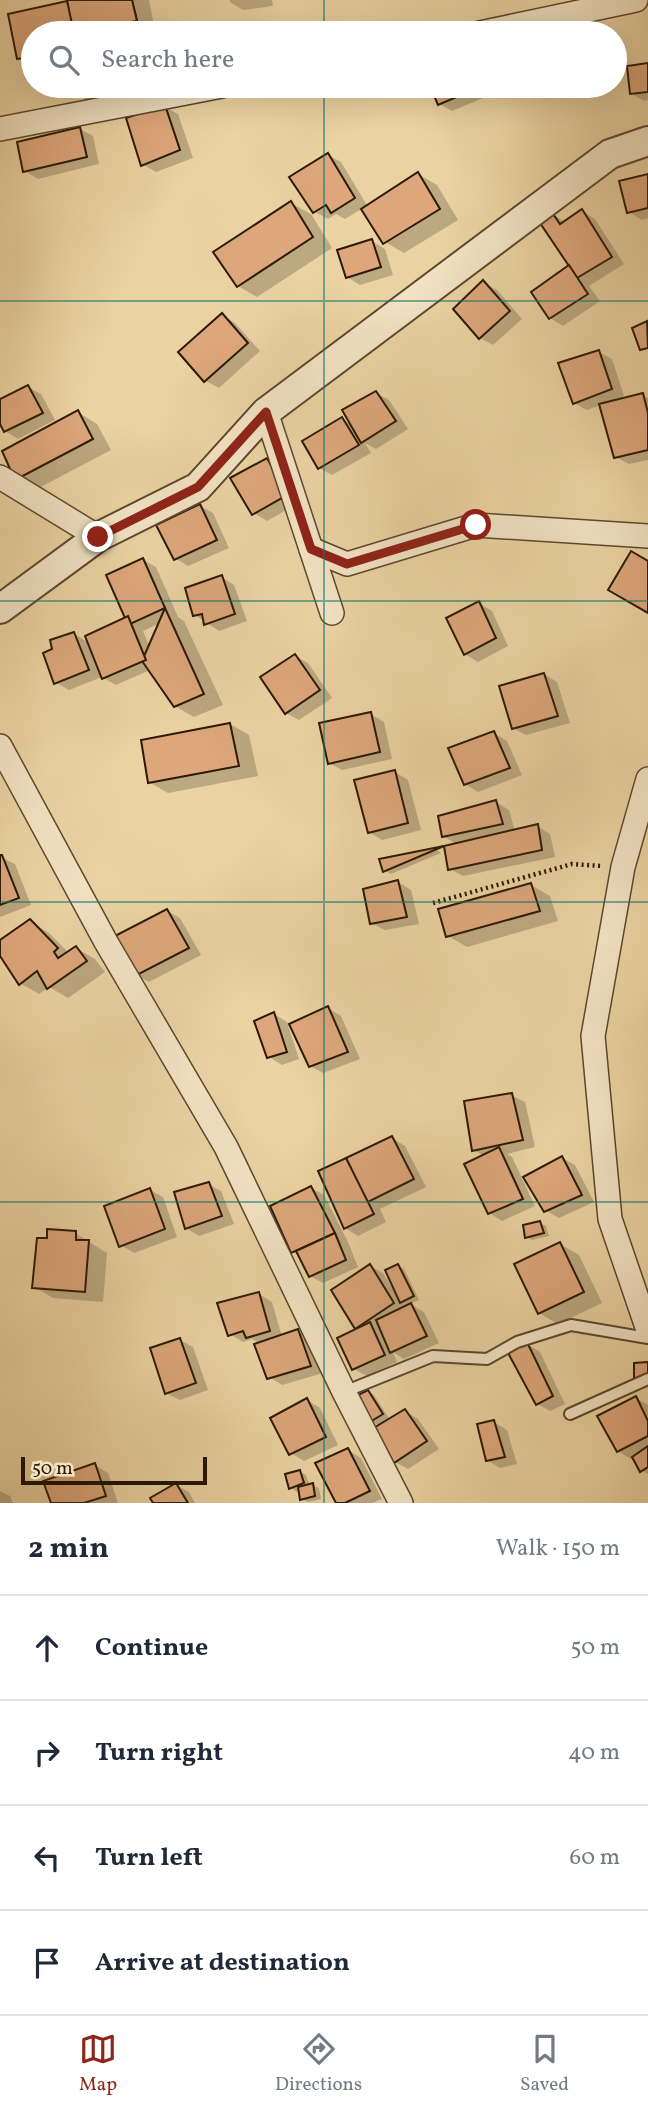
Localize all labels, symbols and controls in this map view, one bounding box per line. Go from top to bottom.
search box [21,21,627,98]
icon: search [45,41,83,79]
text: Search here [101,42,234,78]
route start [460,509,491,540]
route end [82,521,113,552]
scale bar [21,1454,206,1486]
text: 50 m [32,1456,73,1482]
text: 2 min [28,1528,109,1570]
text: Walk · 150 m [496,1533,620,1565]
icon: ahead [28,1629,66,1667]
text: Continue [95,1630,208,1666]
text: 50 m [571,1632,620,1664]
icon: right [28,1734,66,1772]
text: Turn right [95,1735,223,1771]
text: 40 m [568,1737,620,1769]
icon: left [28,1839,66,1877]
text: Turn left [95,1840,203,1876]
text: 60 m [570,1842,620,1874]
icon: arrive [28,1944,66,1982]
text: Arrive at destination [95,1945,350,1981]
tab: Map [79,2030,117,2098]
tab: Directions [275,2030,362,2098]
tab: Saved [520,2030,569,2098]

